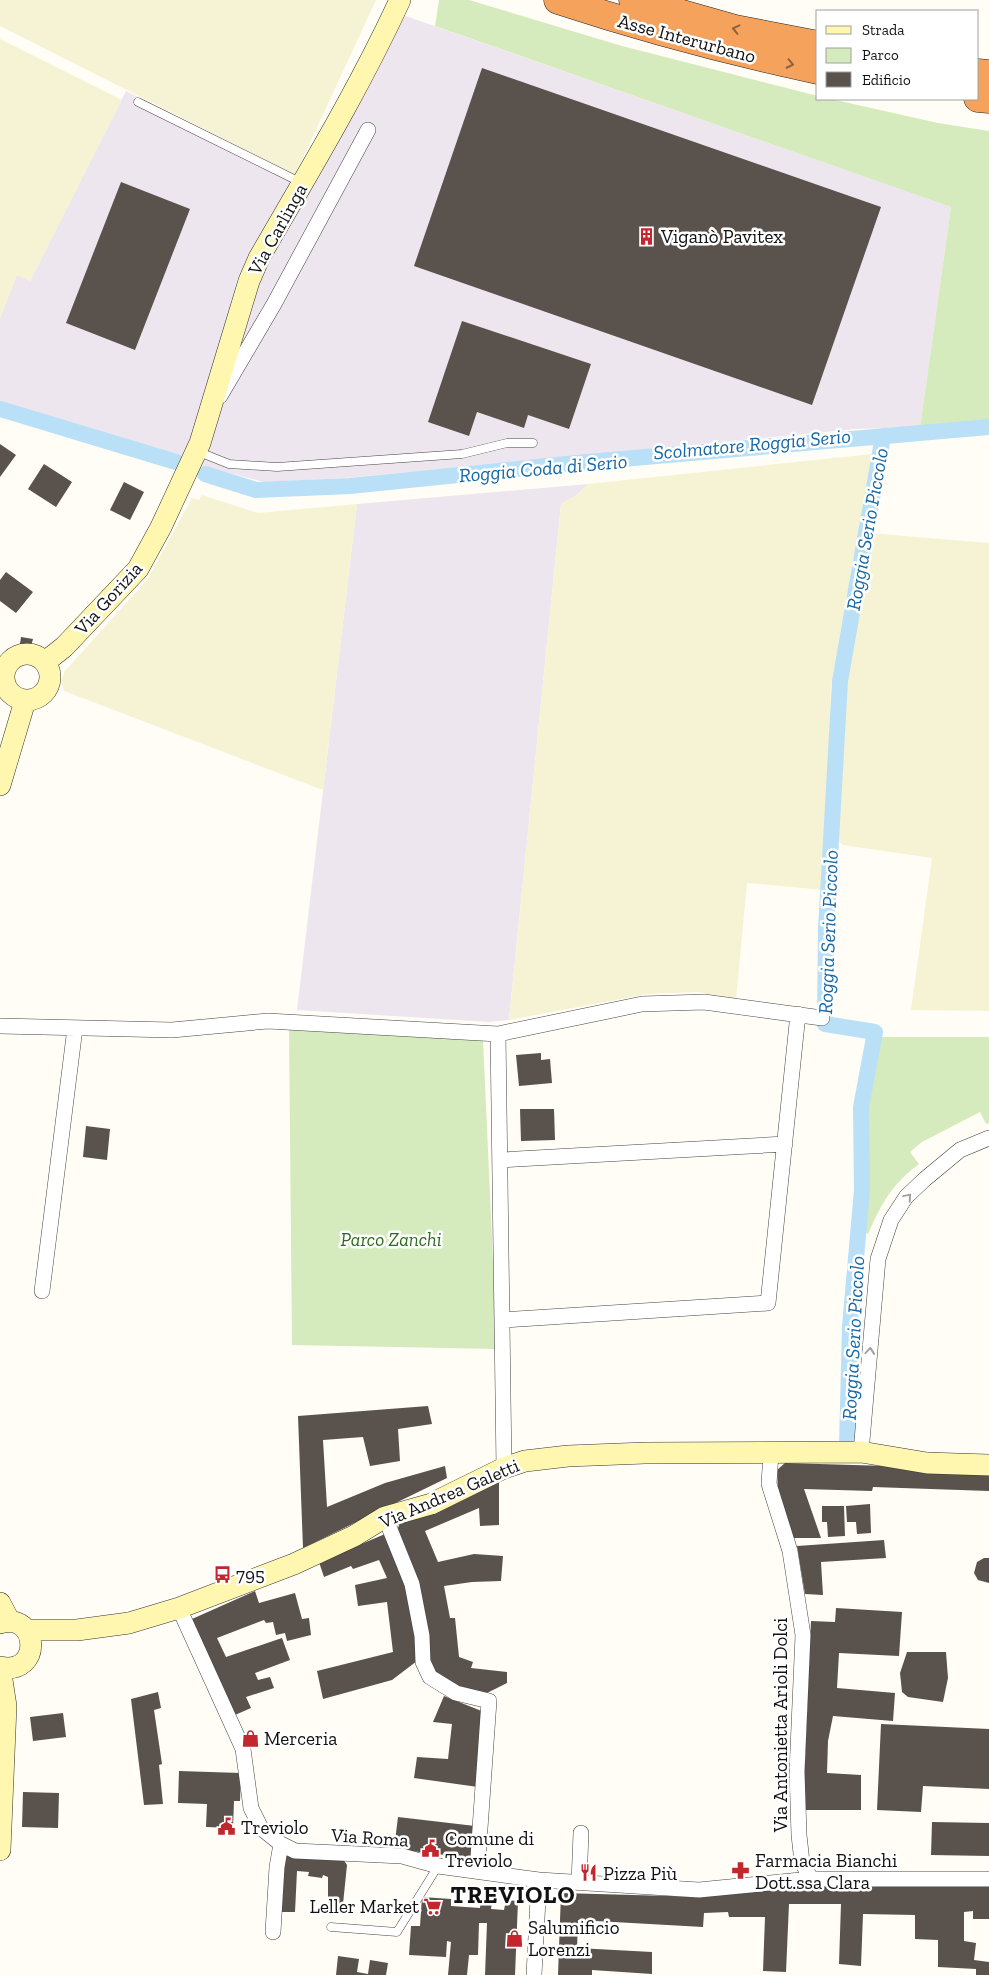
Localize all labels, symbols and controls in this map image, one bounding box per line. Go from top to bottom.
street label: Asse Interurbano [615,9,759,68]
legend [816,10,979,100]
text: Strada [862,21,905,39]
one-way arrow [731,24,740,35]
text: Parco [862,46,899,64]
one-way arrow [786,58,795,69]
text: Edificio [862,71,911,89]
street label: Via Carlinga [242,180,312,280]
place label: Viganò Pavitex [660,225,783,248]
building icon: Viganò Pavitex [637,226,657,246]
water label: Scolmatore Roggia Serio [652,423,852,465]
water label: Roggia Serio Piccolo [841,446,893,612]
water label: Roggia Coda di Serio [458,449,628,487]
street label: Via Gorizia [69,557,147,640]
water label: Roggia Serio Piccolo [813,849,843,1015]
one-way arrow [902,1193,911,1202]
park label: Parco Zanchi [340,1228,442,1251]
water label: Roggia Serio Piccolo [837,1255,869,1421]
one-way arrow [864,1347,875,1355]
street label: Via Andrea Galetti [375,1454,523,1534]
place label: 795 [236,1563,265,1586]
bus stop icon: 795 [212,1564,232,1584]
street label: Via Antonietta Arioli Dolci [769,1618,792,1833]
place label: Merceria [264,1727,337,1750]
shop icon: Merceria [240,1728,260,1748]
place label: Treviolo [241,1816,309,1839]
public building icon: Treviolo [217,1817,237,1837]
street label: Via Roma [329,1823,409,1852]
place label: Comune di Treviolo [445,1827,534,1872]
public building icon: Comune di Treviolo [421,1839,441,1859]
place label: Farmacia Bianchi Dott.ssa Clara [755,1849,897,1894]
pharmacy icon: Farmacia Bianchi Dott.ssa Clara [731,1861,751,1881]
place label: Pizza Più [603,1862,678,1885]
restaurant icon: Pizza Più [579,1863,599,1883]
district label: TREVIOLO [450,1880,576,1909]
place label: Leller Market [310,1895,419,1918]
supermarket icon: Leller Market [423,1896,443,1916]
place label: Salumificio Lorenzi [528,1916,620,1961]
shop icon: Salumificio Lorenzi [504,1928,524,1948]

